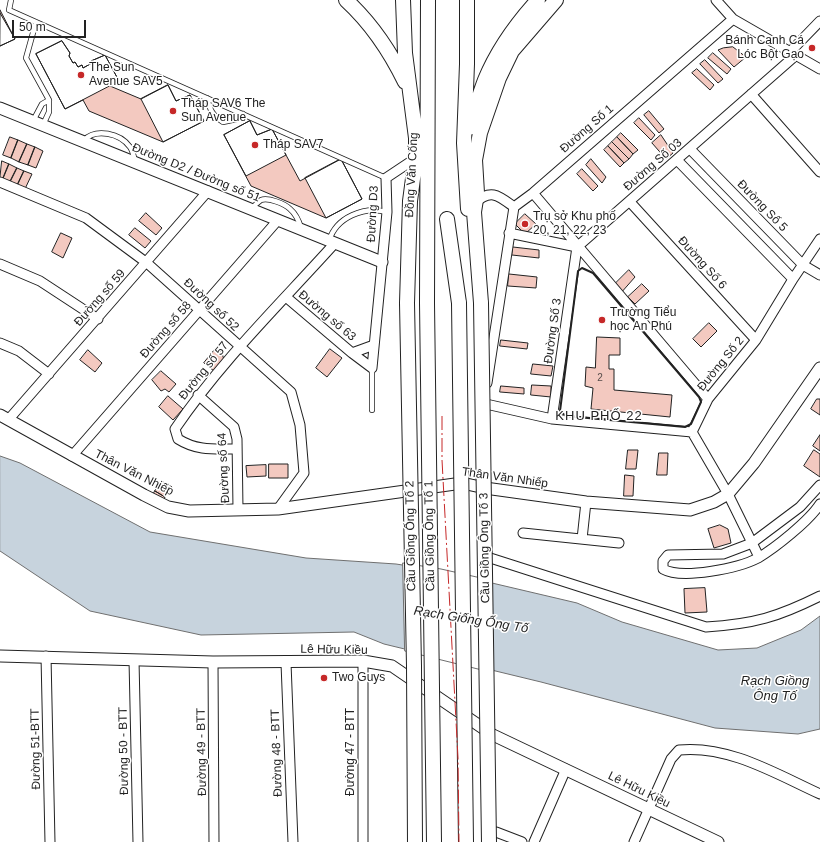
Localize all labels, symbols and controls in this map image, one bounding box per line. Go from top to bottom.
scale bar [14,12,88,38]
text: 50 m [19,20,46,34]
place label: Bánh Canh Cá Lóc Bột Gạo [725,34,804,62]
marker: Bánh Canh Cá Lóc Bột Gạo [807,43,817,53]
place label: The Sun Avenue SAV5 [89,61,163,89]
marker: The Sun Avenue SAV5 [76,70,86,80]
place label: Tháp SAV6 The Sun Avenue [181,97,265,125]
street label: Đường Số 1 [557,102,617,156]
marker: Tháp SAV6 The Sun Avenue [168,106,178,116]
street label: Đồng Văn Cống [403,132,421,218]
street label: Đường Số 03 [621,136,685,194]
place label: Tháp SAV7 [263,138,323,152]
marker: Tháp SAV7 [250,140,260,150]
street label: Đường D2 / Đường số 51 [130,141,262,205]
street label: Đường Số 5 [734,177,790,235]
street label: Đường D3 [364,185,382,243]
place label: Trụ sở Khu phố 20, 21, 22, 23 [533,210,616,238]
marker: Trụ sở Khu phố 20, 21, 22, 23 [520,219,530,229]
street label: Đường Số 6 [675,234,729,292]
street label: Đường số 59 [71,267,129,329]
street label: Đường số 52 [180,276,242,334]
street label: Đường số 63 [295,288,359,344]
street label: Đường Số 3 [541,297,565,365]
street label: Đường số 58 [137,299,195,361]
place label: Trường Tiểu học An Phú [610,306,676,334]
marker: Trường Tiểu học An Phú [597,315,607,325]
street label: Đường Số 2 [695,334,747,394]
street label: Đường số 57 [176,339,232,403]
house number: 2 [597,372,603,384]
district label: KHU PHỐ 22 [555,408,643,424]
street label: Đường số 64 [215,432,233,504]
street label: Thân Văn Nhiếp [92,447,176,499]
street label: Thân Văn Nhiếp [461,465,549,491]
street label: Cầu Giồng Ống Tố 2 [403,481,419,591]
street label: Cầu Giồng Ông Tố 1 [422,481,438,591]
street label: Cầu Giồng Ông Tố 3 [477,493,493,603]
water label: Rạch Giống Ống Tố [413,603,529,637]
street label: Lê Hữu Kiều [300,642,368,658]
place label: Two Guys [332,671,385,685]
marker: Two Guys [319,673,329,683]
water label: Rạch Giồng Ông Tố [741,673,809,704]
street label: Đường 50 - BTT [116,707,132,795]
street label: Đường 51-BTT [28,708,44,790]
street label: Đường 49 - BTT [194,708,210,796]
street label: Đường 47 - BTT [344,708,358,796]
street label: Đường 48 - BTT [268,709,286,797]
street label: Lê Hữu Kiều [606,769,672,811]

